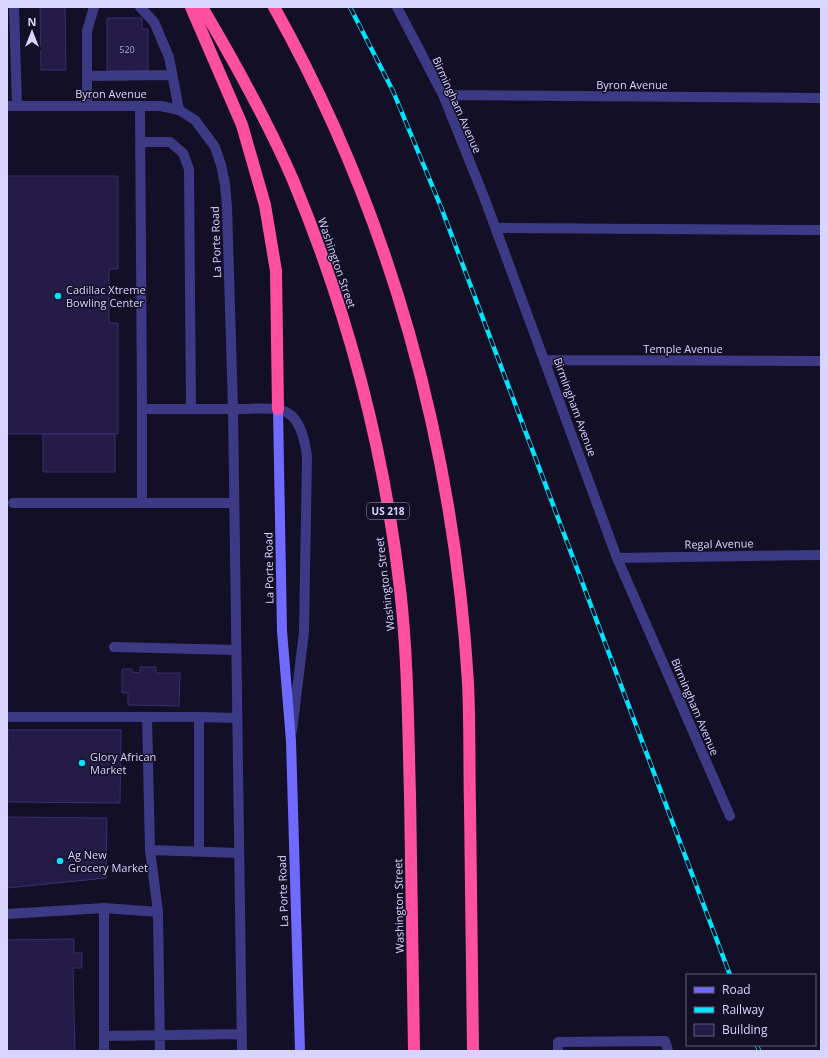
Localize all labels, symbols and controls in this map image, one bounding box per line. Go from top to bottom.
north arrow [12,12,52,52]
text: N [28,14,36,29]
house number: 520 [119,43,135,56]
street label: Birmingham Avenue [429,54,486,155]
street label: Byron Avenue [596,77,668,92]
street label: Byron Avenue [75,86,147,101]
street label: La Porte Road [207,206,224,278]
street label: Washington Street [315,216,360,310]
place label: Cadillac Xtreme Bowling Center [66,282,146,310]
marker: Cadillac Xtreme Bowling Center [53,291,63,301]
street label: Temple Avenue [643,341,723,356]
street label: Birmingham Avenue [551,355,600,458]
road number: US 218 [367,503,409,519]
street label: La Porte Road [260,532,277,604]
street label: Regal Avenue [684,535,754,552]
street label: Washington Street [371,536,398,632]
street label: Birmingham Avenue [668,656,723,758]
place label: Glory African Market [90,749,156,777]
marker: Glory African Market [77,758,87,768]
place label: Ag New Grocery Market [68,847,148,875]
street label: La Porte Road [274,855,291,927]
marker: Ag New Grocery Market [55,856,65,866]
street label: Washington Street [390,859,407,953]
legend [686,974,816,1046]
text: Road [722,981,751,998]
text: Railway [722,1001,765,1018]
text: Building [722,1021,768,1038]

